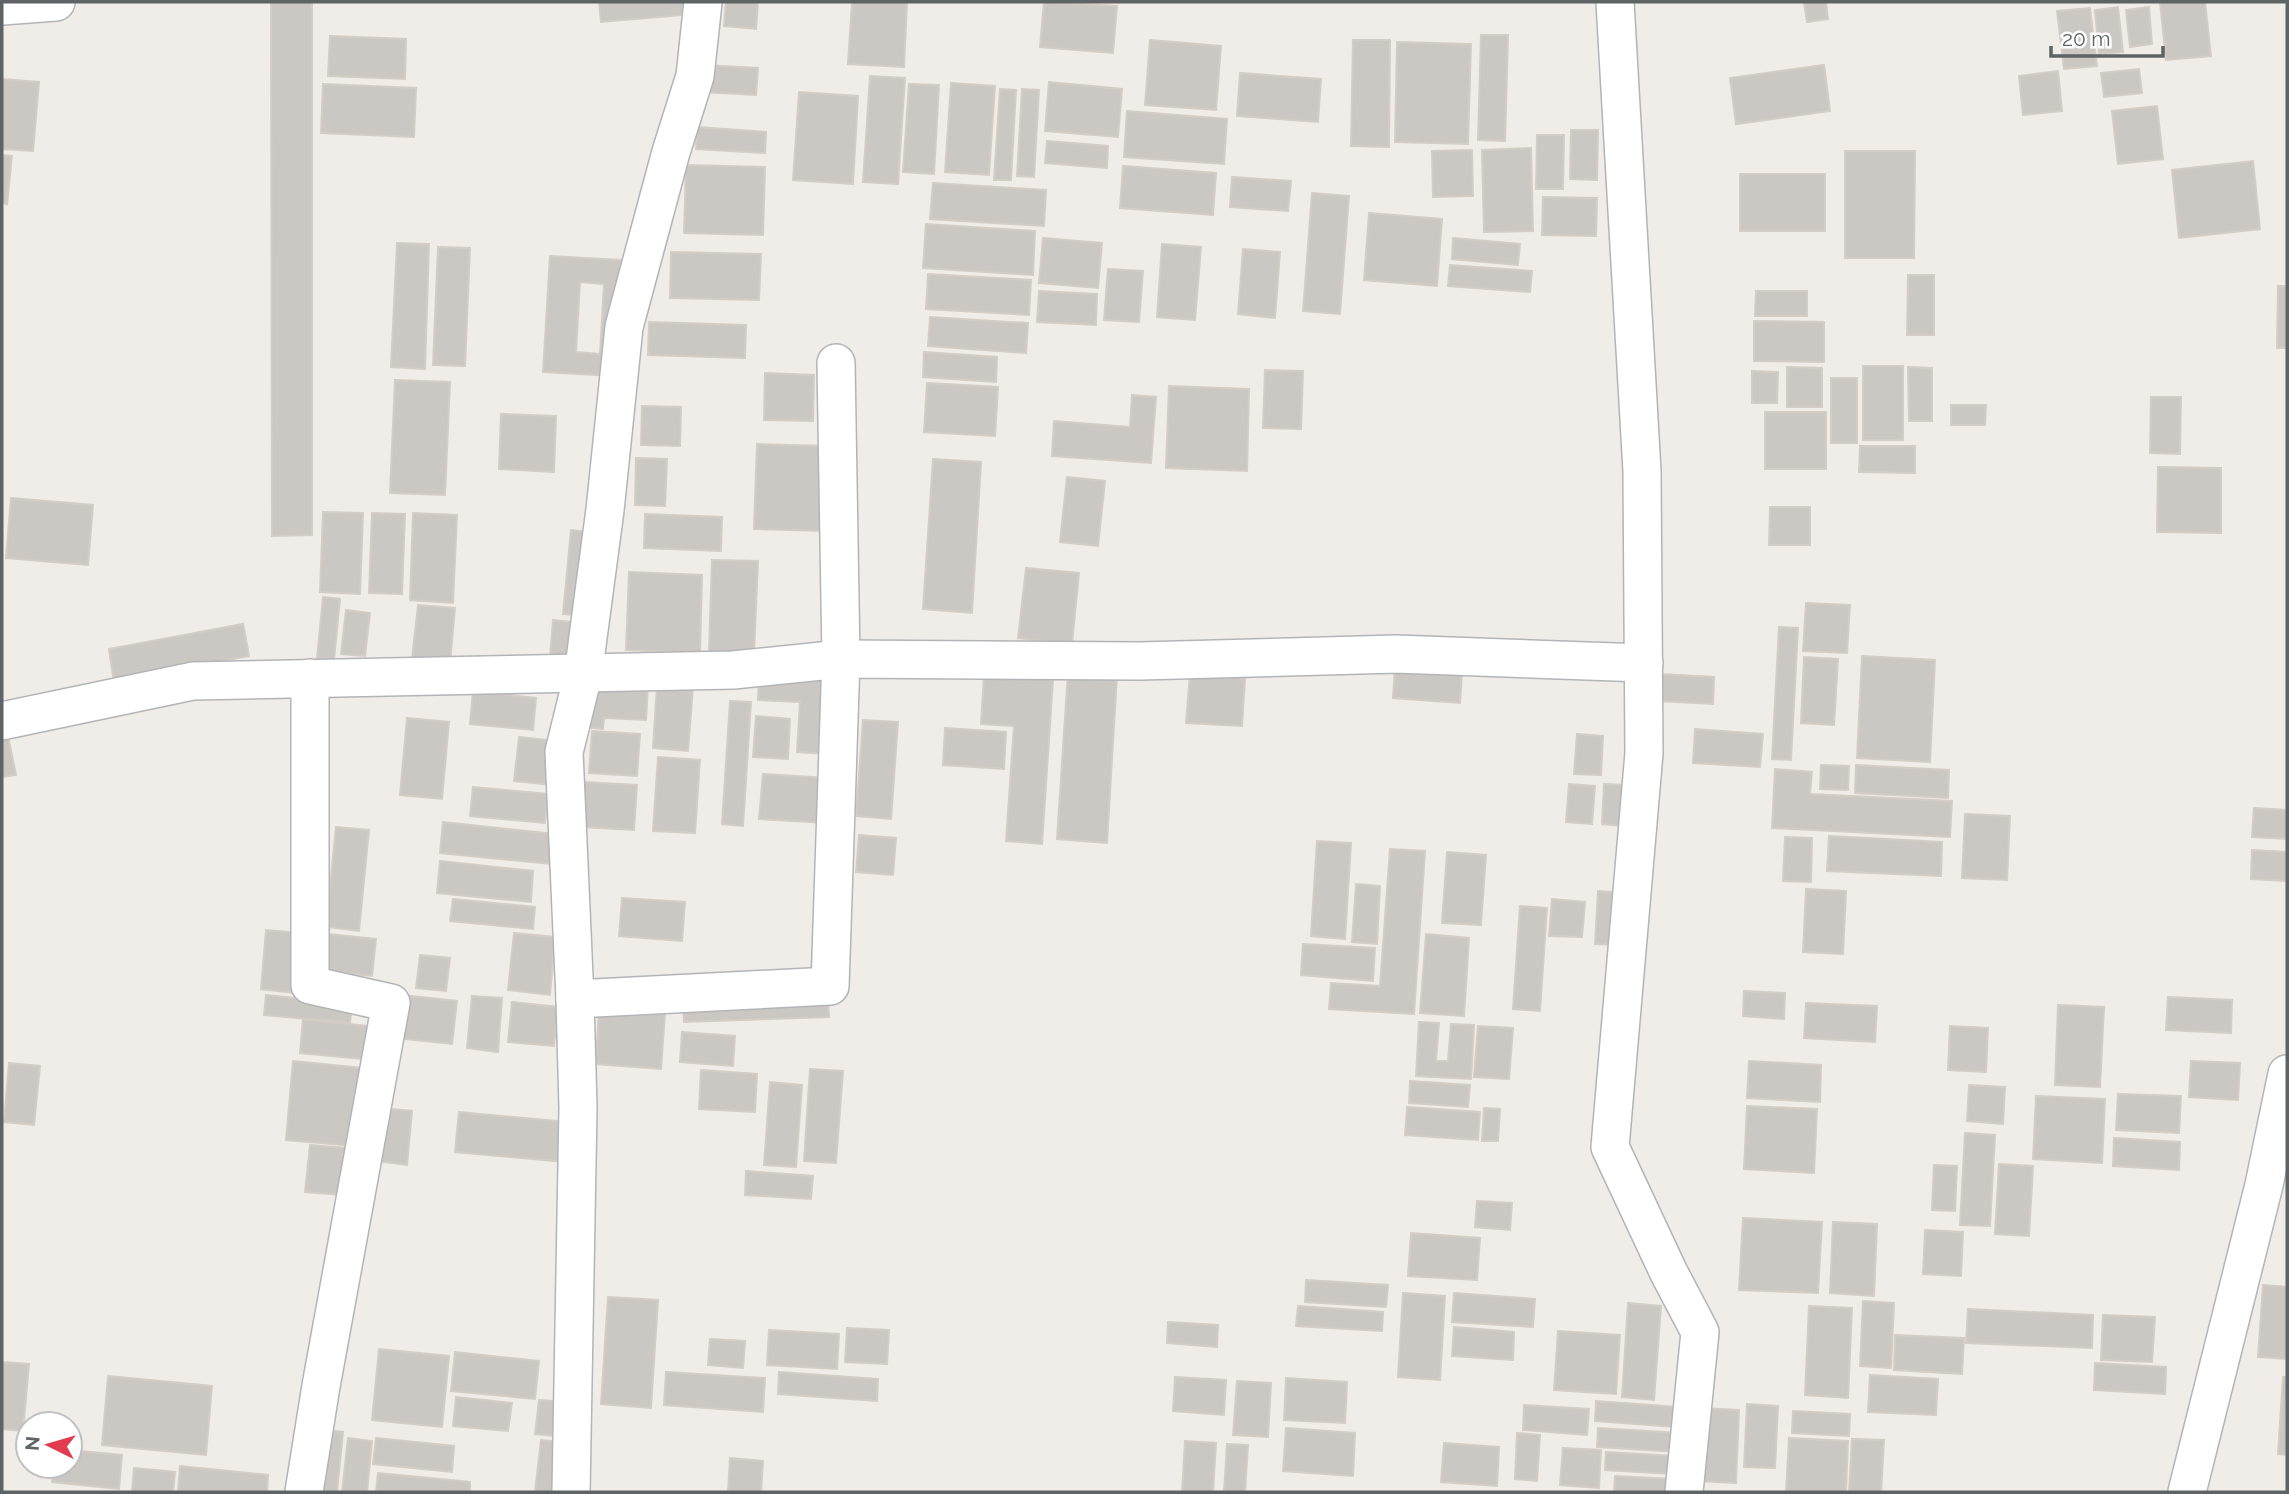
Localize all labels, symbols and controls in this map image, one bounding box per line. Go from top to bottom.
scale bar [2051,14,2163,58]
text: 20 m [2062,26,2110,51]
north arrow [14,1410,84,1480]
text: N [20,1435,44,1452]

